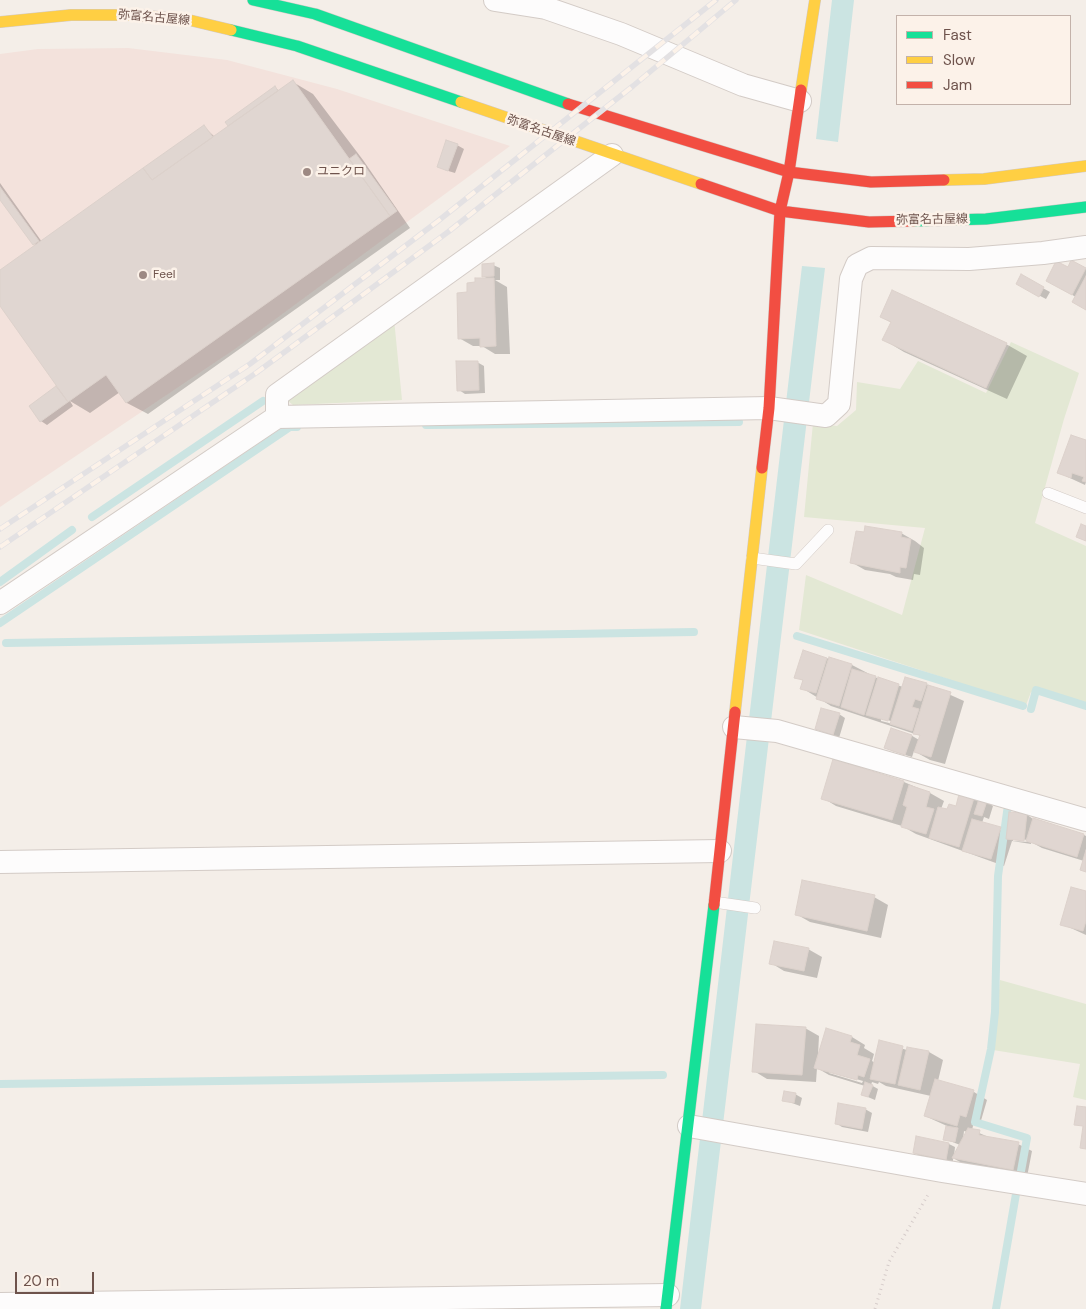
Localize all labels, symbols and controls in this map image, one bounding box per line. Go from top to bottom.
street label: 弥富名古屋線 [118,8,190,28]
legend [896,15,1071,105]
text: Fast [943,25,972,45]
text: Slow [943,50,975,70]
text: Jam [943,75,972,95]
street label: 弥富名古屋線 [505,112,577,150]
place label: ユニクロ [317,165,365,179]
marker: ユニクロ [301,166,313,178]
street label: 弥富名古屋線 [896,212,968,228]
place label: Feel [153,268,175,282]
marker: Feel [137,269,149,281]
scale bar [18,1262,96,1294]
text: 20 m [23,1271,59,1291]

